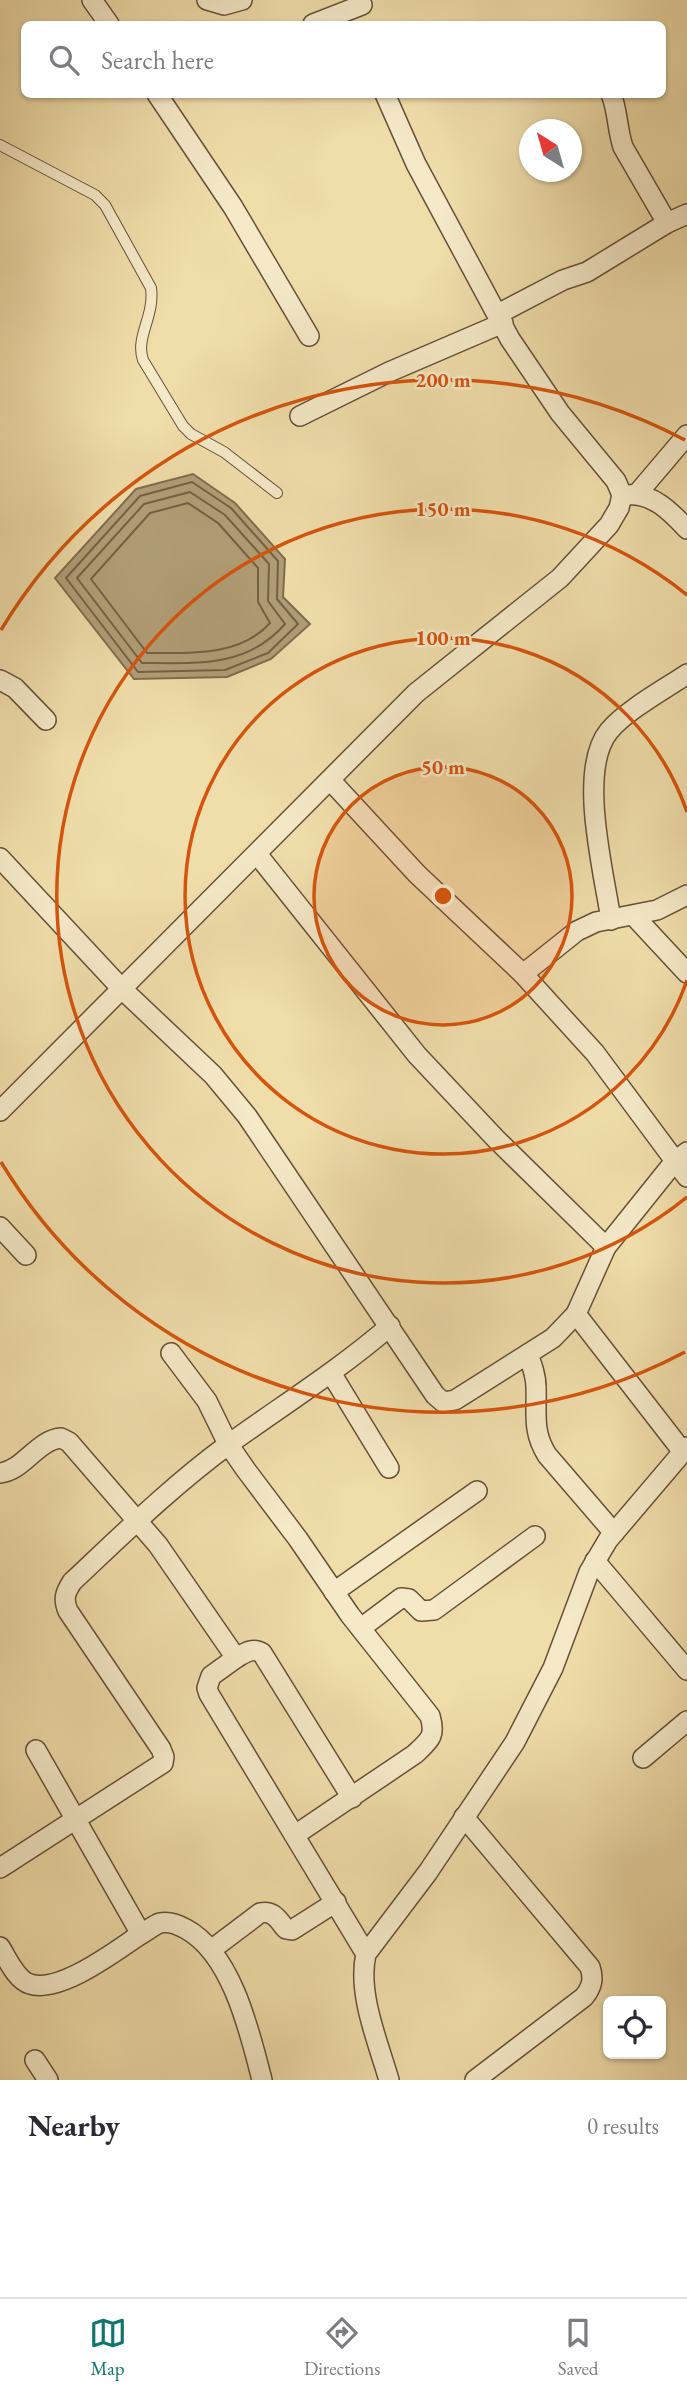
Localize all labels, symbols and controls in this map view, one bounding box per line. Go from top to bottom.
search box [21,21,666,98]
icon: search [45,41,83,79]
text: Search here [101,43,214,77]
north arrow [519,119,582,182]
text: 200 m [415,366,471,393]
text: 150 m [415,495,471,522]
text: 100 m [415,624,471,651]
text: 50 m [421,753,465,780]
centre of rings [431,884,455,908]
map controls [603,1996,666,2059]
button: locate [603,1996,666,2059]
text: Nearby [28,2106,120,2145]
text: 0 results [587,2111,659,2141]
tab: Map [89,2314,127,2381]
tab: Directions [304,2314,380,2381]
tab: Saved [558,2314,598,2381]

